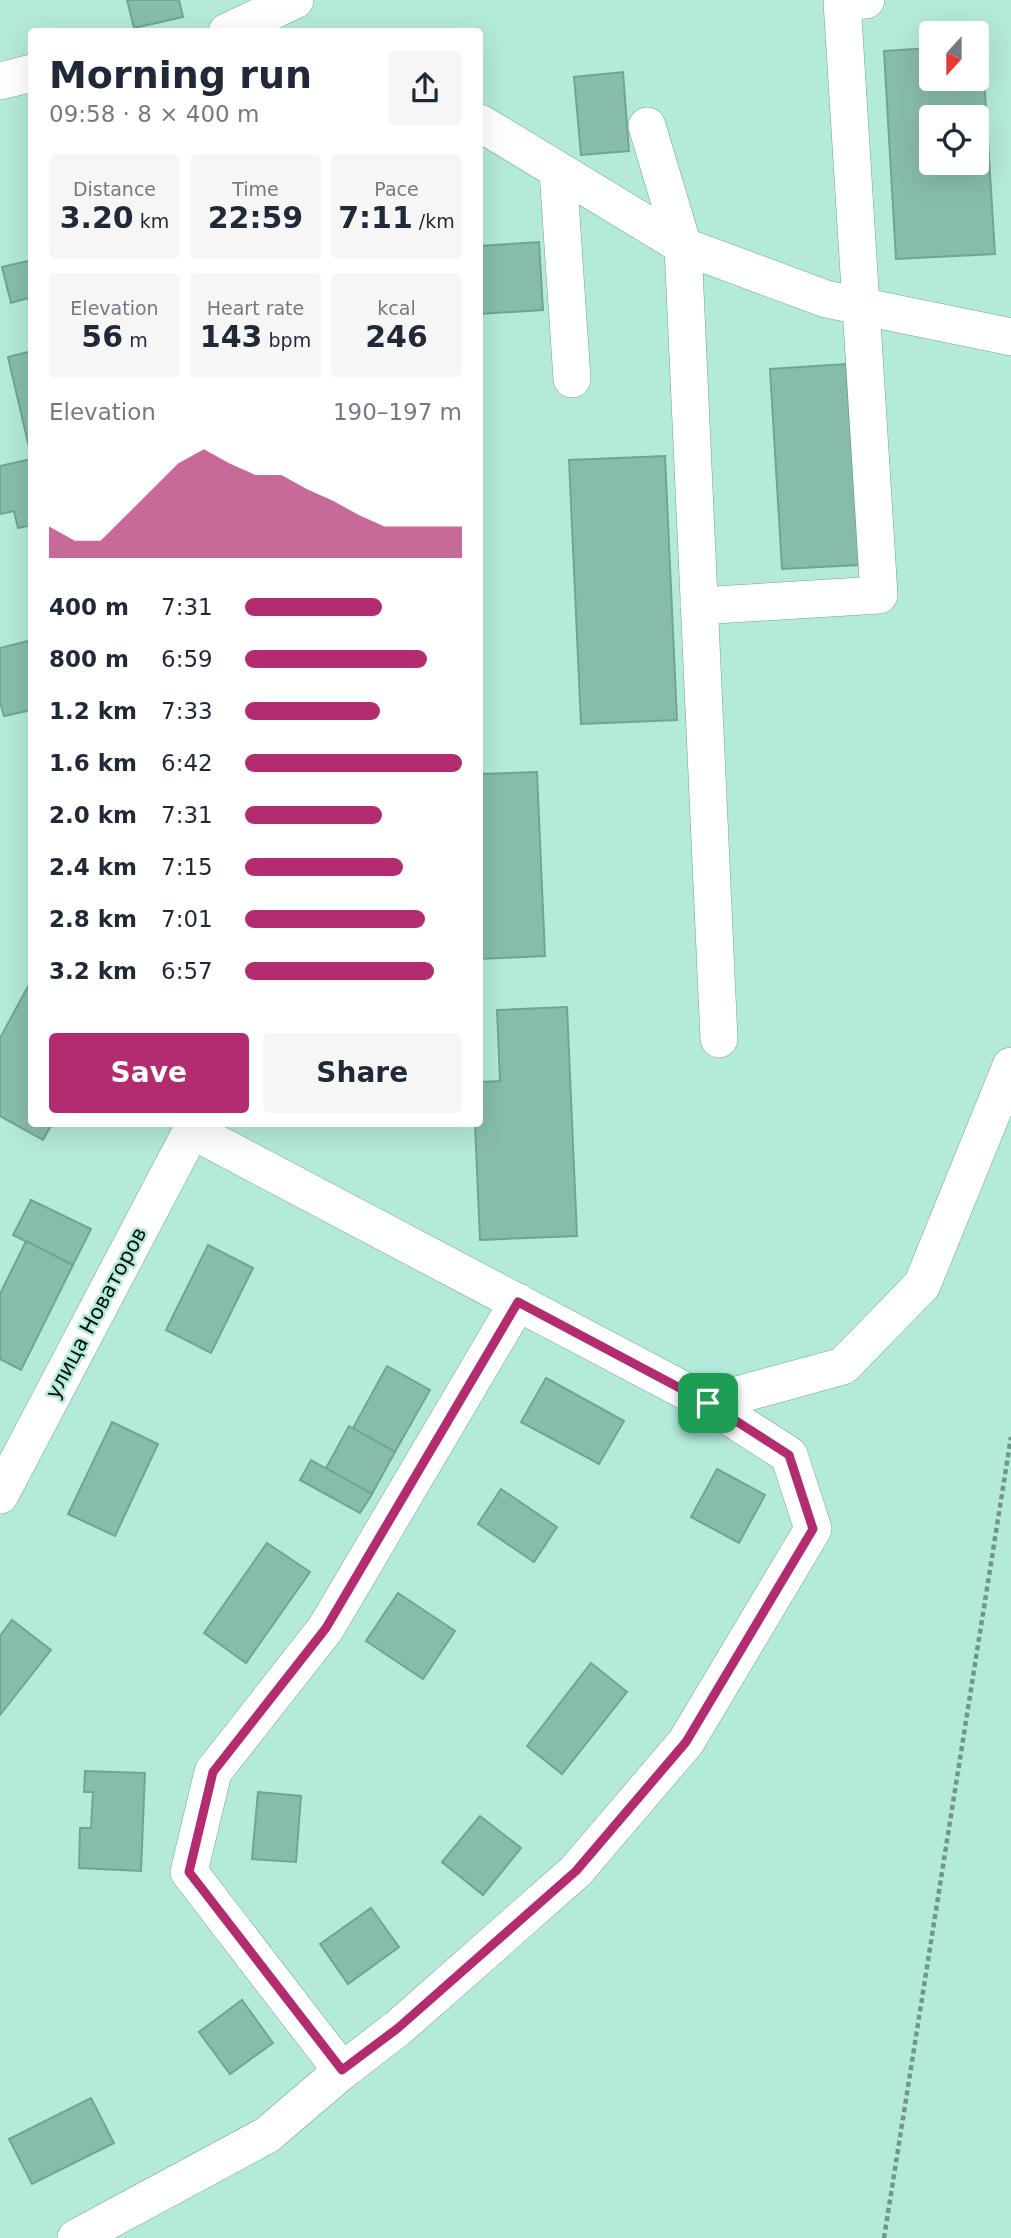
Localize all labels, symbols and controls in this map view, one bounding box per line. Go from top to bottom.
north arrow [919,21,989,91]
map controls [919,21,989,175]
button: share [388,51,462,125]
text: Morning run [49,53,312,97]
text: 09:58 · 8 × 400 m [49,101,259,127]
button: locate [919,105,989,175]
text: Distance [73,178,156,200]
text: Time [232,178,279,200]
text: Pace [374,178,419,200]
text: 3.20 [60,200,134,235]
text: 22:59 [208,200,303,235]
text: 7:11 [338,200,413,235]
text: km [134,210,169,232]
text: /km [413,210,455,232]
text: Elevation [70,297,159,319]
text: Heart rate [207,297,304,319]
text: kcal [377,297,416,319]
text: 56 [81,319,123,354]
text: 143 [200,319,262,354]
text: 246 [365,319,428,354]
text: m [123,329,148,351]
text: bpm [262,329,311,351]
text: Elevation [49,399,156,425]
text: 190–197 m [333,399,462,425]
text: 400 m [49,594,129,620]
text: 7:31 [161,594,213,620]
text: 800 m [49,646,129,672]
text: 6:59 [161,646,213,672]
text: 1.2 km [49,698,137,724]
text: 7:33 [161,698,213,724]
text: 1.6 km [49,750,137,776]
text: 6:42 [161,750,213,776]
text: 2.0 km [49,802,137,828]
text: 7:31 [161,802,213,828]
text: 2.4 km [49,854,137,880]
text: 7:15 [161,854,213,880]
text: 2.8 km [49,906,137,932]
text: 7:01 [161,906,213,932]
text: 3.2 km [49,958,137,984]
text: 6:57 [161,958,213,984]
button: Save [49,1033,249,1113]
button: Share [263,1033,462,1113]
street label: улица Новаторов [41,1223,151,1403]
pin [678,1373,738,1433]
icon: arrive [689,1384,727,1422]

